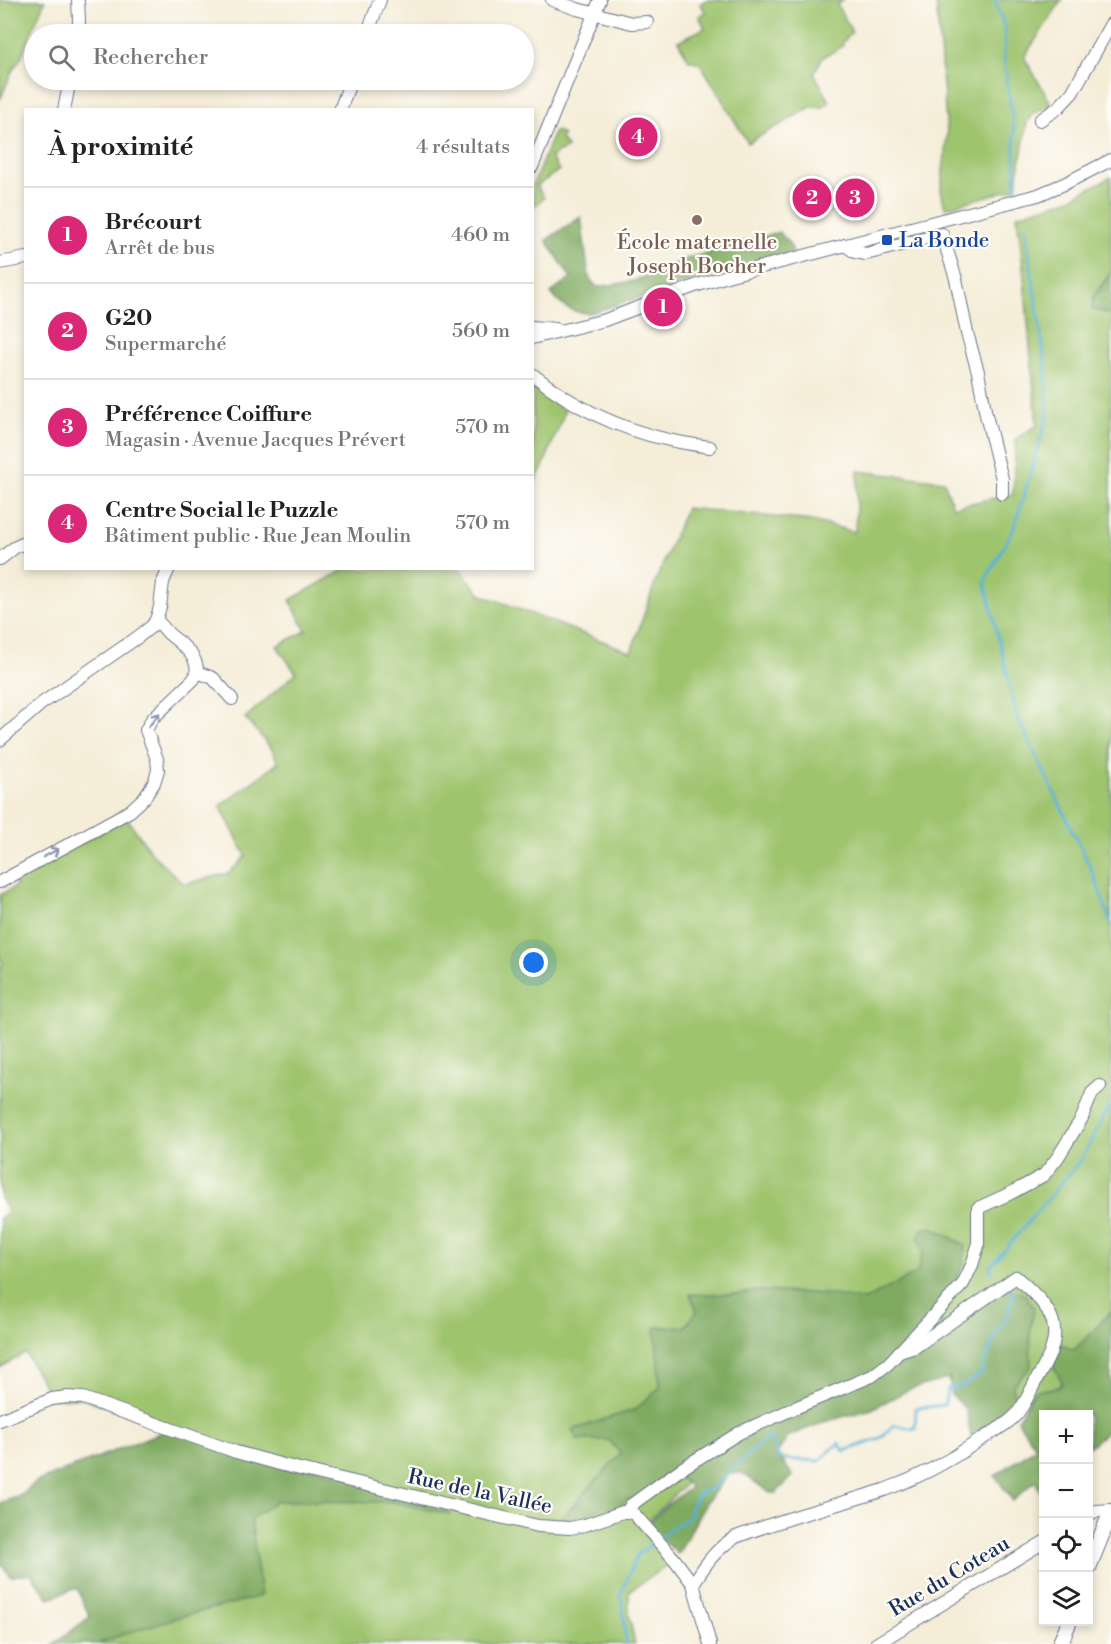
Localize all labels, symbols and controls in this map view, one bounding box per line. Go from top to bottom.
search box [24,24,534,90]
icon: search [45,41,78,74]
text: Rechercher [93,44,208,71]
pin: 4 [618,114,658,160]
text: À proximité [48,131,193,163]
text: 4 résultats [416,135,510,160]
pin: 2 [792,176,832,220]
pin: 3 [836,176,874,220]
text: Brécourt [105,209,202,236]
marker: École maternelle Joseph Bocher [690,213,704,227]
text: 1 [63,223,72,248]
text: 460 m [451,223,510,248]
place label: École maternelle Joseph Bocher [617,228,777,280]
place label: La Bonde [899,228,989,254]
marker: La Bonde [880,233,894,247]
text: Arrêt de bus [105,236,215,261]
pin: 1 [644,284,682,330]
text: G20 [105,305,152,332]
text: 2 [61,319,74,344]
text: 560 m [452,319,510,344]
text: Supermarché [105,332,227,357]
text: Préférence Coiffure [105,401,312,428]
text: 3 [61,415,74,440]
text: 570 m [455,415,510,440]
text: Magasin · Avenue Jacques Prévert [105,428,406,453]
text: Centre Social le Puzzle [105,497,338,524]
text: 4 [61,511,74,536]
text: 570 m [455,511,510,536]
text: Bâtiment public · Rue Jean Moulin [105,524,411,549]
one-way arrow [147,712,160,728]
one-way arrow [42,847,59,859]
your location [519,948,548,977]
map controls [1039,1410,1093,1626]
button: + [1039,1410,1093,1464]
street label: Rue de la Vallée [405,1464,554,1520]
button: − [1039,1464,1093,1518]
button: locate [1039,1518,1093,1572]
street label: Rue du Coteau [884,1531,1015,1623]
button: layers [1039,1572,1093,1626]

